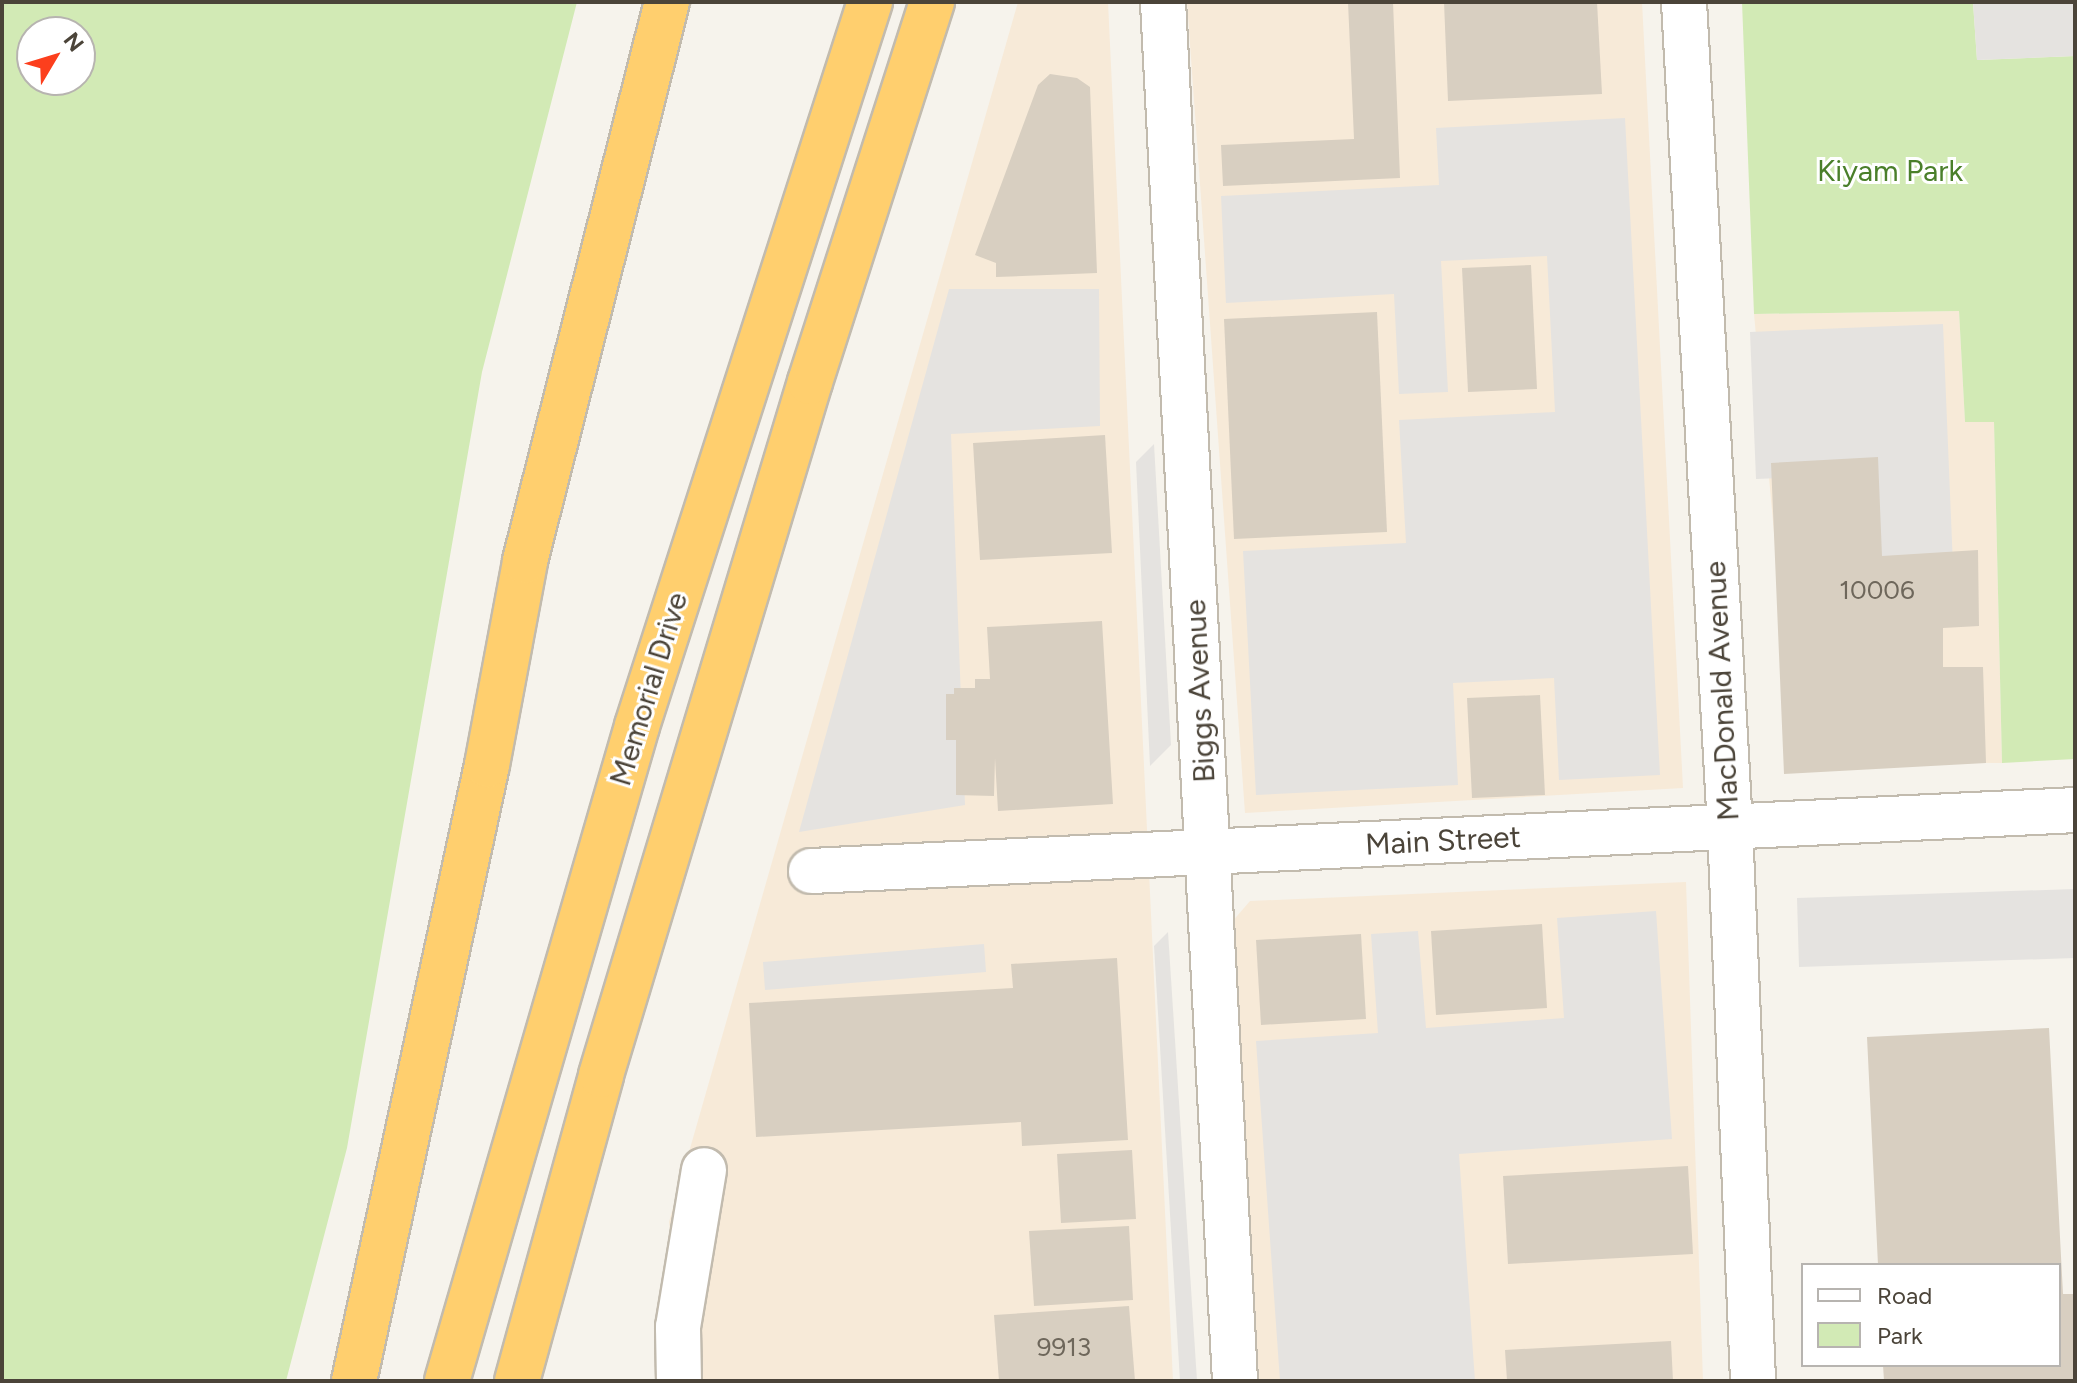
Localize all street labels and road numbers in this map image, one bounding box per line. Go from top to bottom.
street label: MacDonald Avenue [1697,560,1747,822]
street label: Memorial Drive [602,588,696,790]
street label: Biggs Avenue [1177,599,1223,783]
street label: Main Street [1364,819,1522,863]

